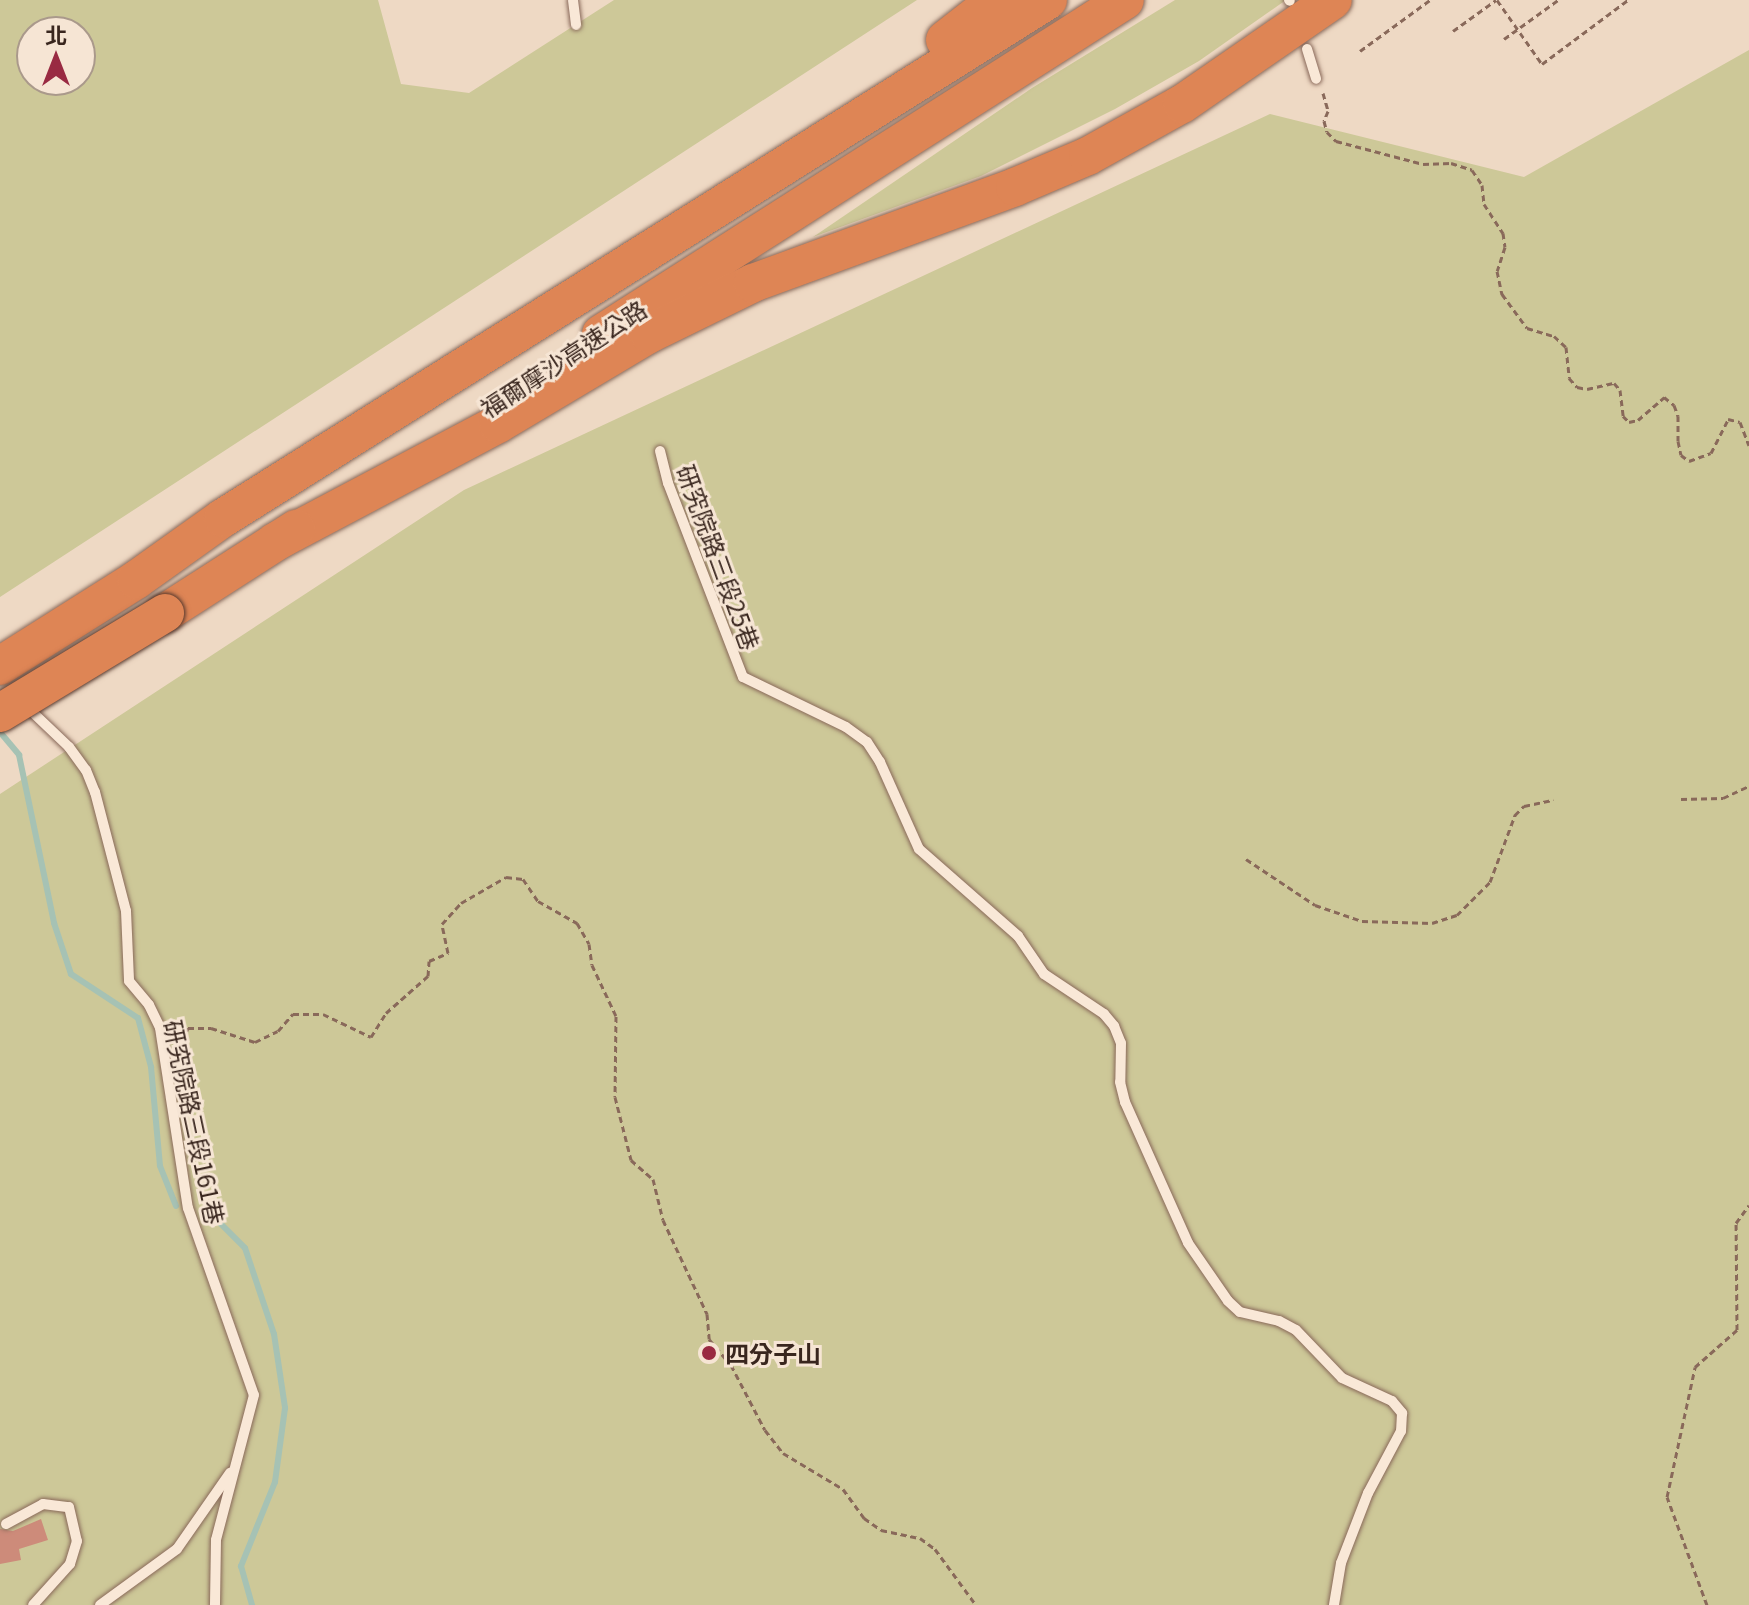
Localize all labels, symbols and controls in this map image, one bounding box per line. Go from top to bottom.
north arrow [16,16,96,96]
text: 北 [45,18,67,50]
street label: 福爾摩沙高速公路 [475,294,651,422]
street label: 研究院路三段25巷 [672,461,766,653]
street label: 研究院路三段161巷 [159,1017,231,1227]
place label: 四分子山 [725,1339,821,1367]
marker: 四分子山 [700,1344,718,1362]

